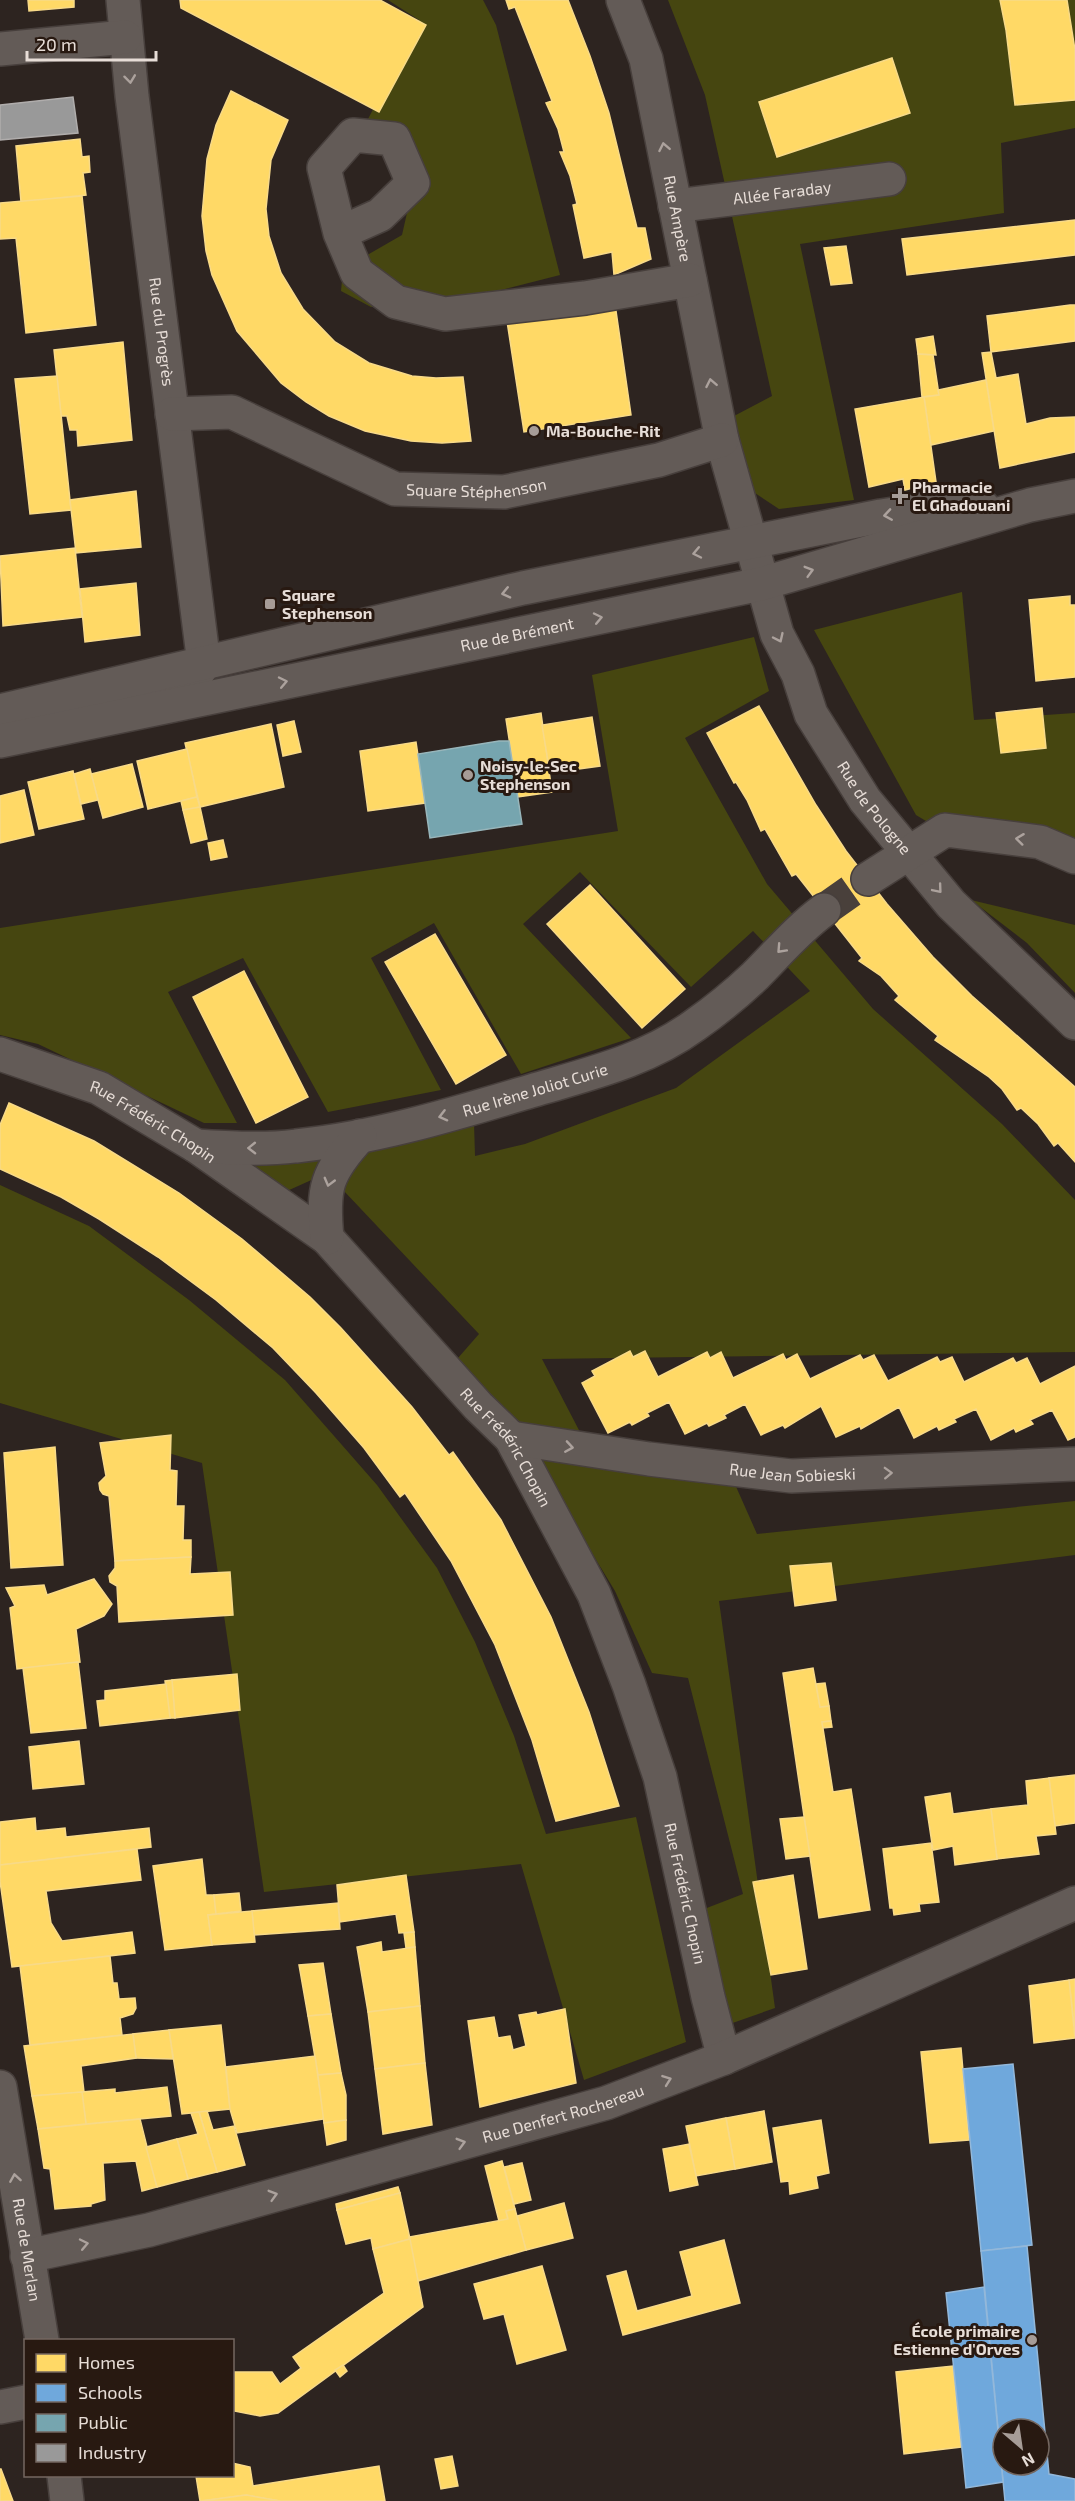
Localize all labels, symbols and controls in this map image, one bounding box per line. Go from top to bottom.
scale bar [27,24,156,62]
text: 20 m [36,33,77,55]
one-way arrow [123,75,136,84]
one-way arrow [658,143,671,153]
street label: Rue Ampère [660,174,696,263]
street label: Allée Faraday [732,176,833,208]
street label: Rue du Progrès [146,276,179,387]
one-way arrow [705,378,718,388]
place label: Ma-Bouche-Rit [546,421,661,440]
marker: Ma-Bouche-Rit [527,424,541,438]
street label: Square Stéphenson [406,473,548,501]
place label: Pharmacie El Ghadouani [912,477,1010,514]
marker: Pharmacie El Ghadouani [893,489,907,503]
one-way arrow [883,509,892,521]
one-way arrow [692,546,702,559]
one-way arrow [803,566,814,578]
place label: Square Stephenson [282,585,372,622]
one-way arrow [501,585,511,598]
marker: Square Stephenson [263,597,277,611]
one-way arrow [593,612,603,625]
street label: Rue de Brément [459,613,575,655]
one-way arrow [772,631,784,642]
one-way arrow [278,676,288,689]
place label: Noisy-le-Sec Stephenson [480,756,577,793]
street label: Rue de Pologne [834,757,916,858]
marker: Noisy-le-Sec Stephenson [461,768,475,782]
one-way arrow [1015,833,1025,846]
one-way arrow [931,882,942,893]
one-way arrow [777,941,788,952]
street label: Rue Irène Joliot Curie [460,1059,610,1120]
street label: Rue Frédéric Chopin [88,1076,220,1166]
one-way arrow [439,1109,449,1122]
one-way arrow [247,1141,256,1154]
one-way arrow [323,1177,336,1187]
street label: Rue Frédéric Chopin [457,1383,556,1510]
one-way arrow [565,1441,574,1453]
street label: Rue Jean Sobieski [728,1459,856,1485]
one-way arrow [884,1467,893,1479]
street label: Rue Frédéric Chopin [661,1821,711,1966]
one-way arrow [662,2074,672,2087]
street label: Rue Denfert Rochereau [480,2079,646,2146]
one-way arrow [455,2138,466,2150]
one-way arrow [9,2173,21,2182]
one-way arrow [267,2190,278,2202]
street label: Rue de Merlan [10,2197,45,2303]
one-way arrow [79,2238,89,2251]
place label: École primaire Estienne d'Orves [893,2321,1020,2358]
marker: École primaire Estienne d'Orves [1025,2333,1039,2347]
legend [24,2339,234,2477]
text: Homes [78,2351,135,2373]
text: Schools [78,2381,142,2403]
text: Public [78,2411,128,2433]
north arrow [991,2417,1051,2477]
text: Industry [78,2441,147,2463]
text: N [1019,2449,1038,2472]

